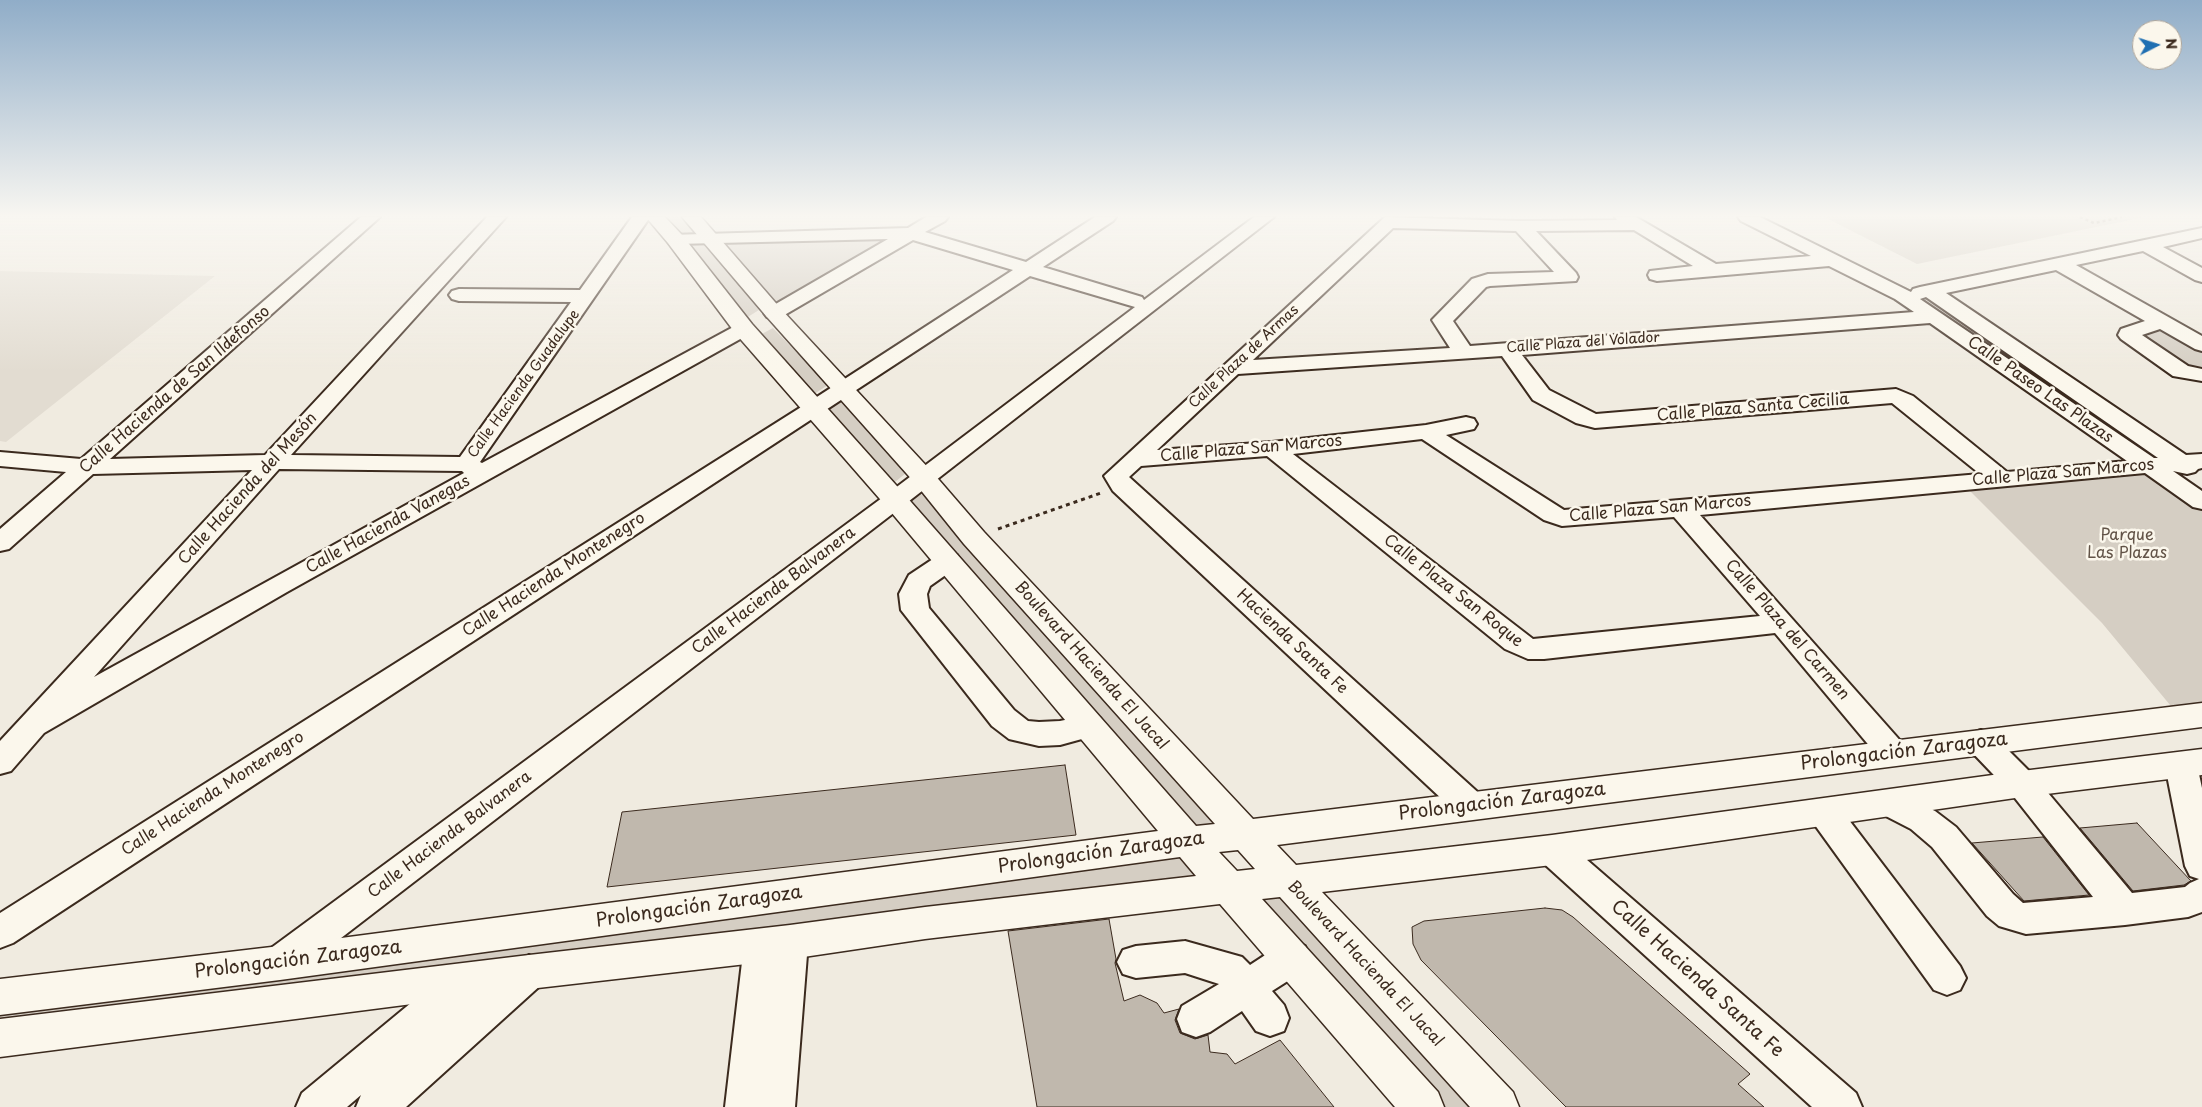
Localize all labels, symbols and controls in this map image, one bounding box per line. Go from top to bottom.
north arrow [2132,20,2182,70]
text: N [2161,37,2182,50]
street label: Calle Hacienda de San Ildefonso [76,302,274,478]
street label: Calle Plaza de Armas [1186,302,1302,412]
street label: Calle Hacienda Guadalupe [465,307,583,461]
street label: Calle Plaza del Volador [1506,329,1660,357]
street label: Calle Paseo Las Plazas [1964,332,2116,448]
street label: Calle Plaza Santa Cecilia [1656,390,1850,426]
street label: Calle Hacienda del Mesón [175,409,321,569]
street label: Calle Plaza San Marcos [1159,431,1343,467]
street label: Calle Plaza San Marcos [1971,455,2155,491]
street label: Calle Hacienda Vanegas [303,472,473,578]
street label: Calle Plaza San Marcos [1568,491,1752,527]
street label: Calle Hacienda Montenegro [459,509,649,641]
street label: Calle Hacienda Balvanera [688,523,860,659]
park label: Parque Las Plazas [2087,526,2167,564]
street label: Calle Plaza San Roque [1379,531,1527,651]
street label: Calle Plaza del Carmen [1721,556,1853,704]
street label: Boulevard Hacienda El Jacal [1010,578,1172,754]
street label: Hacienda Santa Fe [1232,586,1352,698]
street label: Calle Hacienda Montenegro [118,728,308,860]
street label: Prolongación Zaragoza [1799,728,2009,776]
street label: Calle Hacienda Balvanera [364,767,536,903]
street label: Prolongación Zaragoza [1397,778,1607,826]
street label: Prolongación Zaragoza [996,827,1206,879]
street label: Boulevard Hacienda El Jacal [1283,877,1447,1051]
street label: Prolongación Zaragoza [594,881,804,933]
street label: Calle Hacienda Santa Fe [1606,895,1788,1063]
street label: Prolongación Zaragoza [193,936,403,984]

